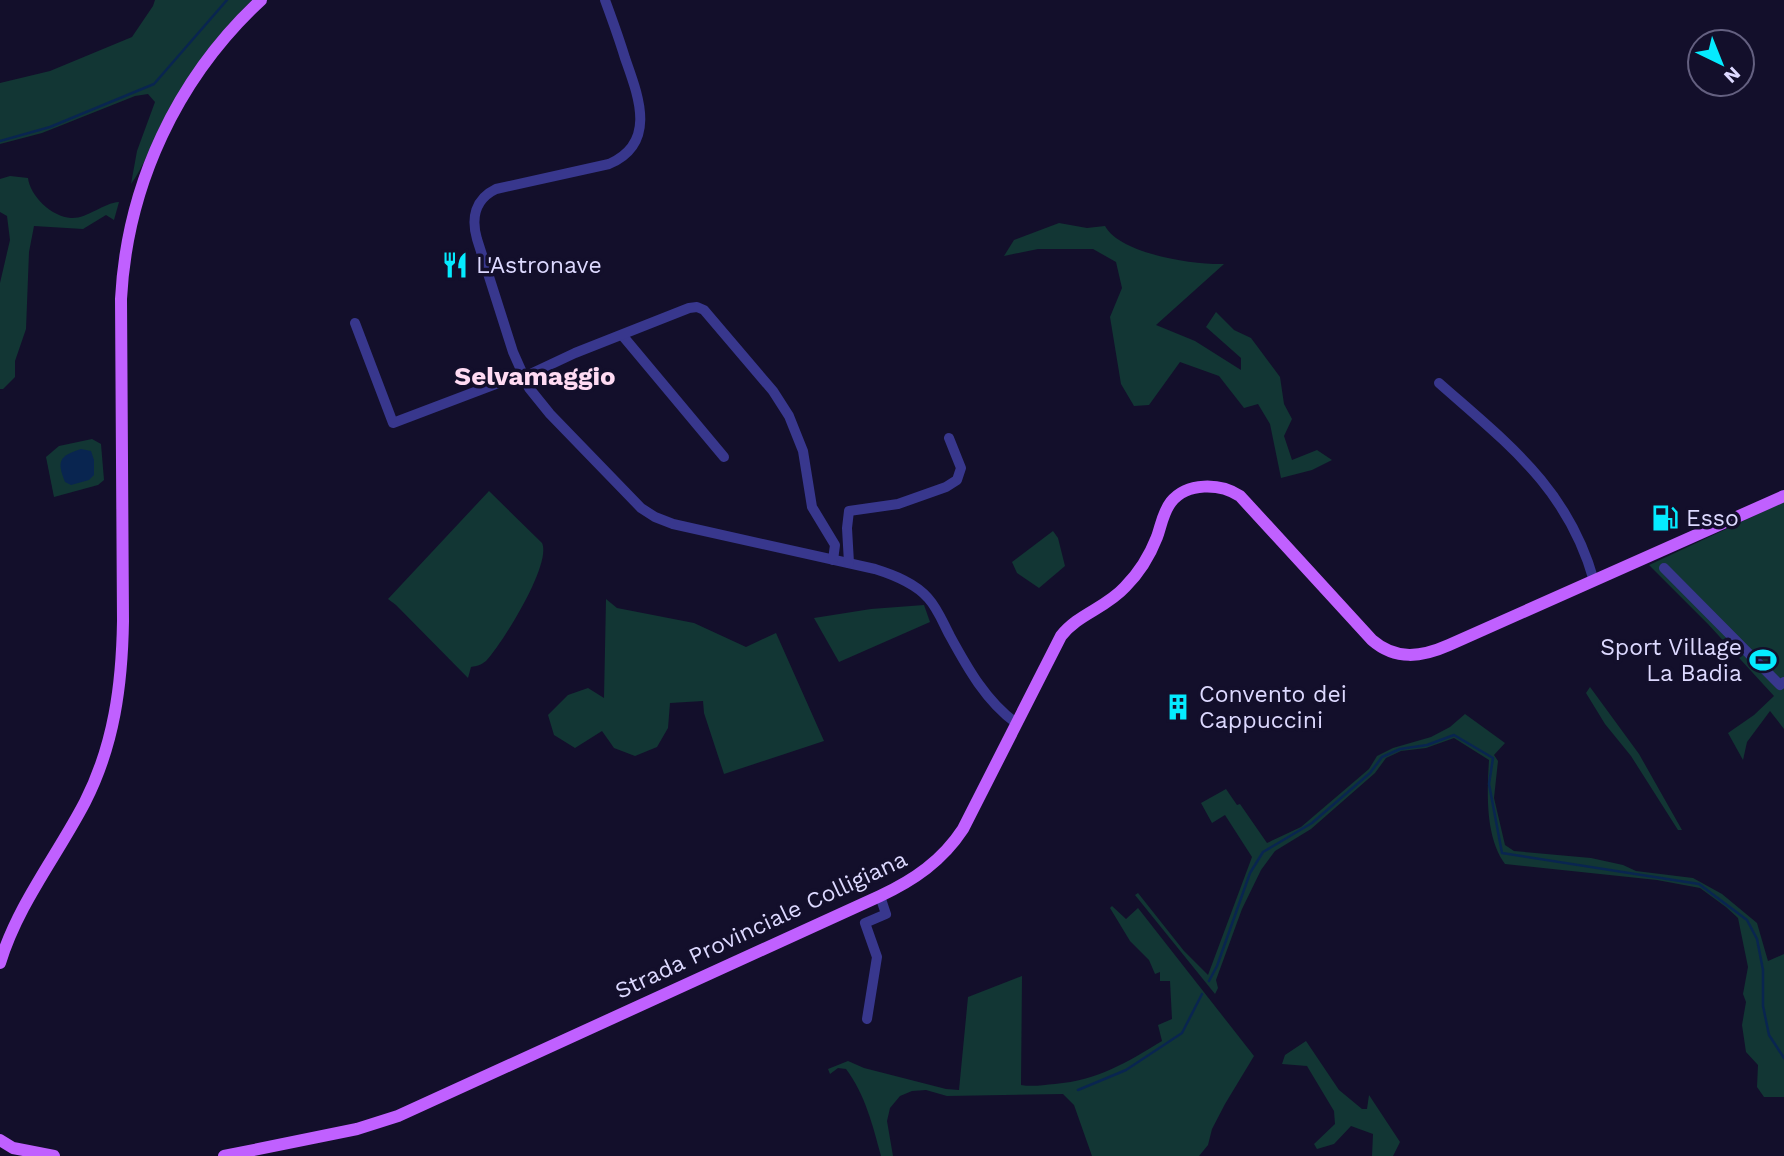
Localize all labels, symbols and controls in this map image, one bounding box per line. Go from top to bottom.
north arrow [1686,28,1756,98]
text: N [1719,62,1745,88]
restaurant icon: L'Astronave [440,250,470,280]
place label: L'Astronave [476,252,602,279]
district label: Selvamaggio [454,361,616,391]
fuel station icon: Esso [1650,503,1680,533]
place label: Esso [1686,505,1739,532]
place label: Sport Village La Badia [1600,634,1742,687]
sports icon: Sport Village La Badia [1748,645,1778,675]
place label: Convento dei Cappuccini [1199,681,1347,734]
building icon: Convento dei Cappuccini [1163,692,1193,722]
street label: Strada Provinciale Colligiana [611,845,911,1005]

